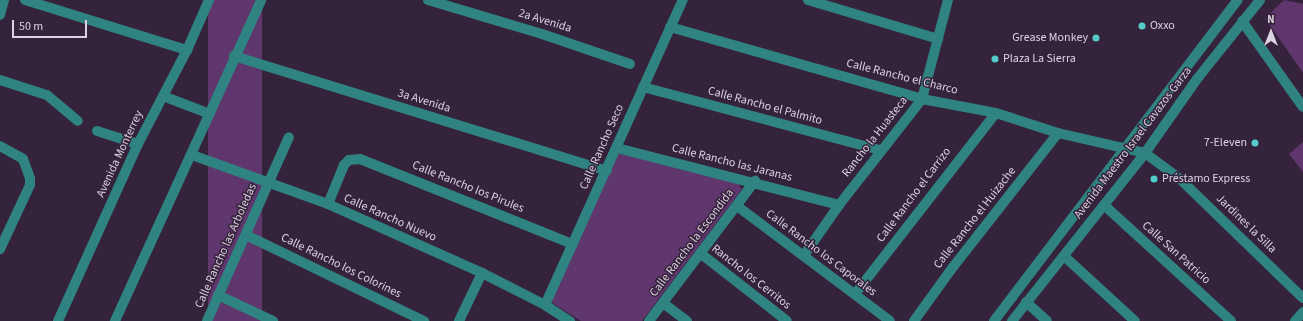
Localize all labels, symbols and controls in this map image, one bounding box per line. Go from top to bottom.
street label: 2a Avenida [517,6,573,36]
scale bar [14,12,89,38]
north arrow [1251,12,1291,52]
text: N [1267,12,1275,27]
text: 50 m [19,18,43,35]
place label: Oxxo [1150,19,1175,33]
marker: Oxxo [1137,21,1147,31]
place label: Grease Monkey [1012,31,1088,45]
marker: Grease Monkey [1091,33,1101,43]
place label: Plaza La Sierra [1003,52,1076,66]
marker: Plaza La Sierra [990,54,1000,64]
street label: Calle Rancho el Charco [845,56,959,98]
street label: Avenida Maestro Israel Cavazos Garza [1071,64,1195,222]
street label: Calle Rancho el Palmito [706,84,824,128]
street label: 3a Avenida [396,86,452,116]
street label: Rancho la Huasteca [839,94,911,180]
street label: Calle Rancho Seco [577,102,627,192]
street label: Avenida Monterrey [94,108,146,200]
place label: 7-Eleven [1204,136,1247,150]
marker: 7-Eleven [1250,138,1260,148]
street label: Calle Rancho las Jaranas [670,141,794,185]
street label: Calle Rancho el Carrizo [874,145,954,245]
street label: Calle Rancho los Pirules [410,158,526,216]
street label: Calle Rancho el Huizache [931,164,1019,272]
place label: Préstamo Express [1162,172,1250,186]
marker: Préstamo Express [1149,174,1159,184]
street label: Calle Rancho las Arboledas [192,182,260,310]
street label: Calle Rancho la Escondida [647,186,737,300]
street label: Calle Rancho Nuevo [341,191,439,245]
street label: Jardines la Silla [1213,192,1279,256]
street label: Calle Rancho los Caporales [763,207,879,299]
street label: Calle San Patricio [1139,219,1213,287]
street label: Calle Rancho los Colorines [278,231,404,301]
street label: Rancho los Cerritos [708,242,794,312]

